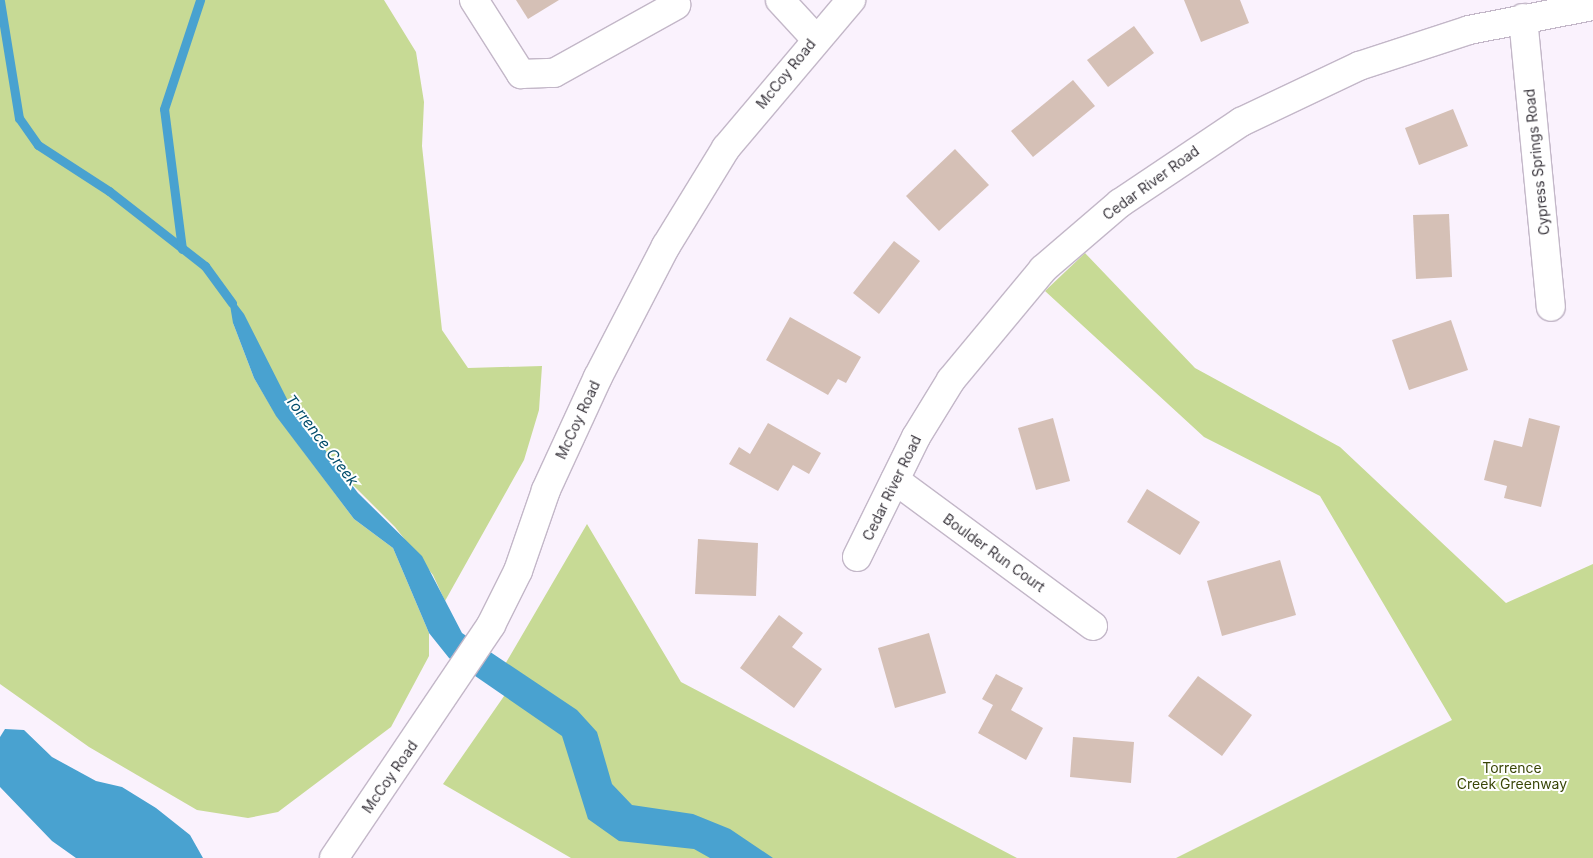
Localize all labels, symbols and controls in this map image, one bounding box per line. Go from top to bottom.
street label: McCoy Road [753,36,819,112]
street label: Cypress Springs Road [1521,88,1553,236]
street label: Cedar River Road [1099,142,1203,224]
street label: McCoy Road [553,378,603,462]
water label: Torrence Creek [282,391,362,489]
street label: Cedar River Road [859,433,925,543]
street label: Boulder Run Court [940,510,1048,596]
street label: McCoy Road [359,738,421,816]
park label: Torrence Creek Greenway [1457,760,1567,792]

